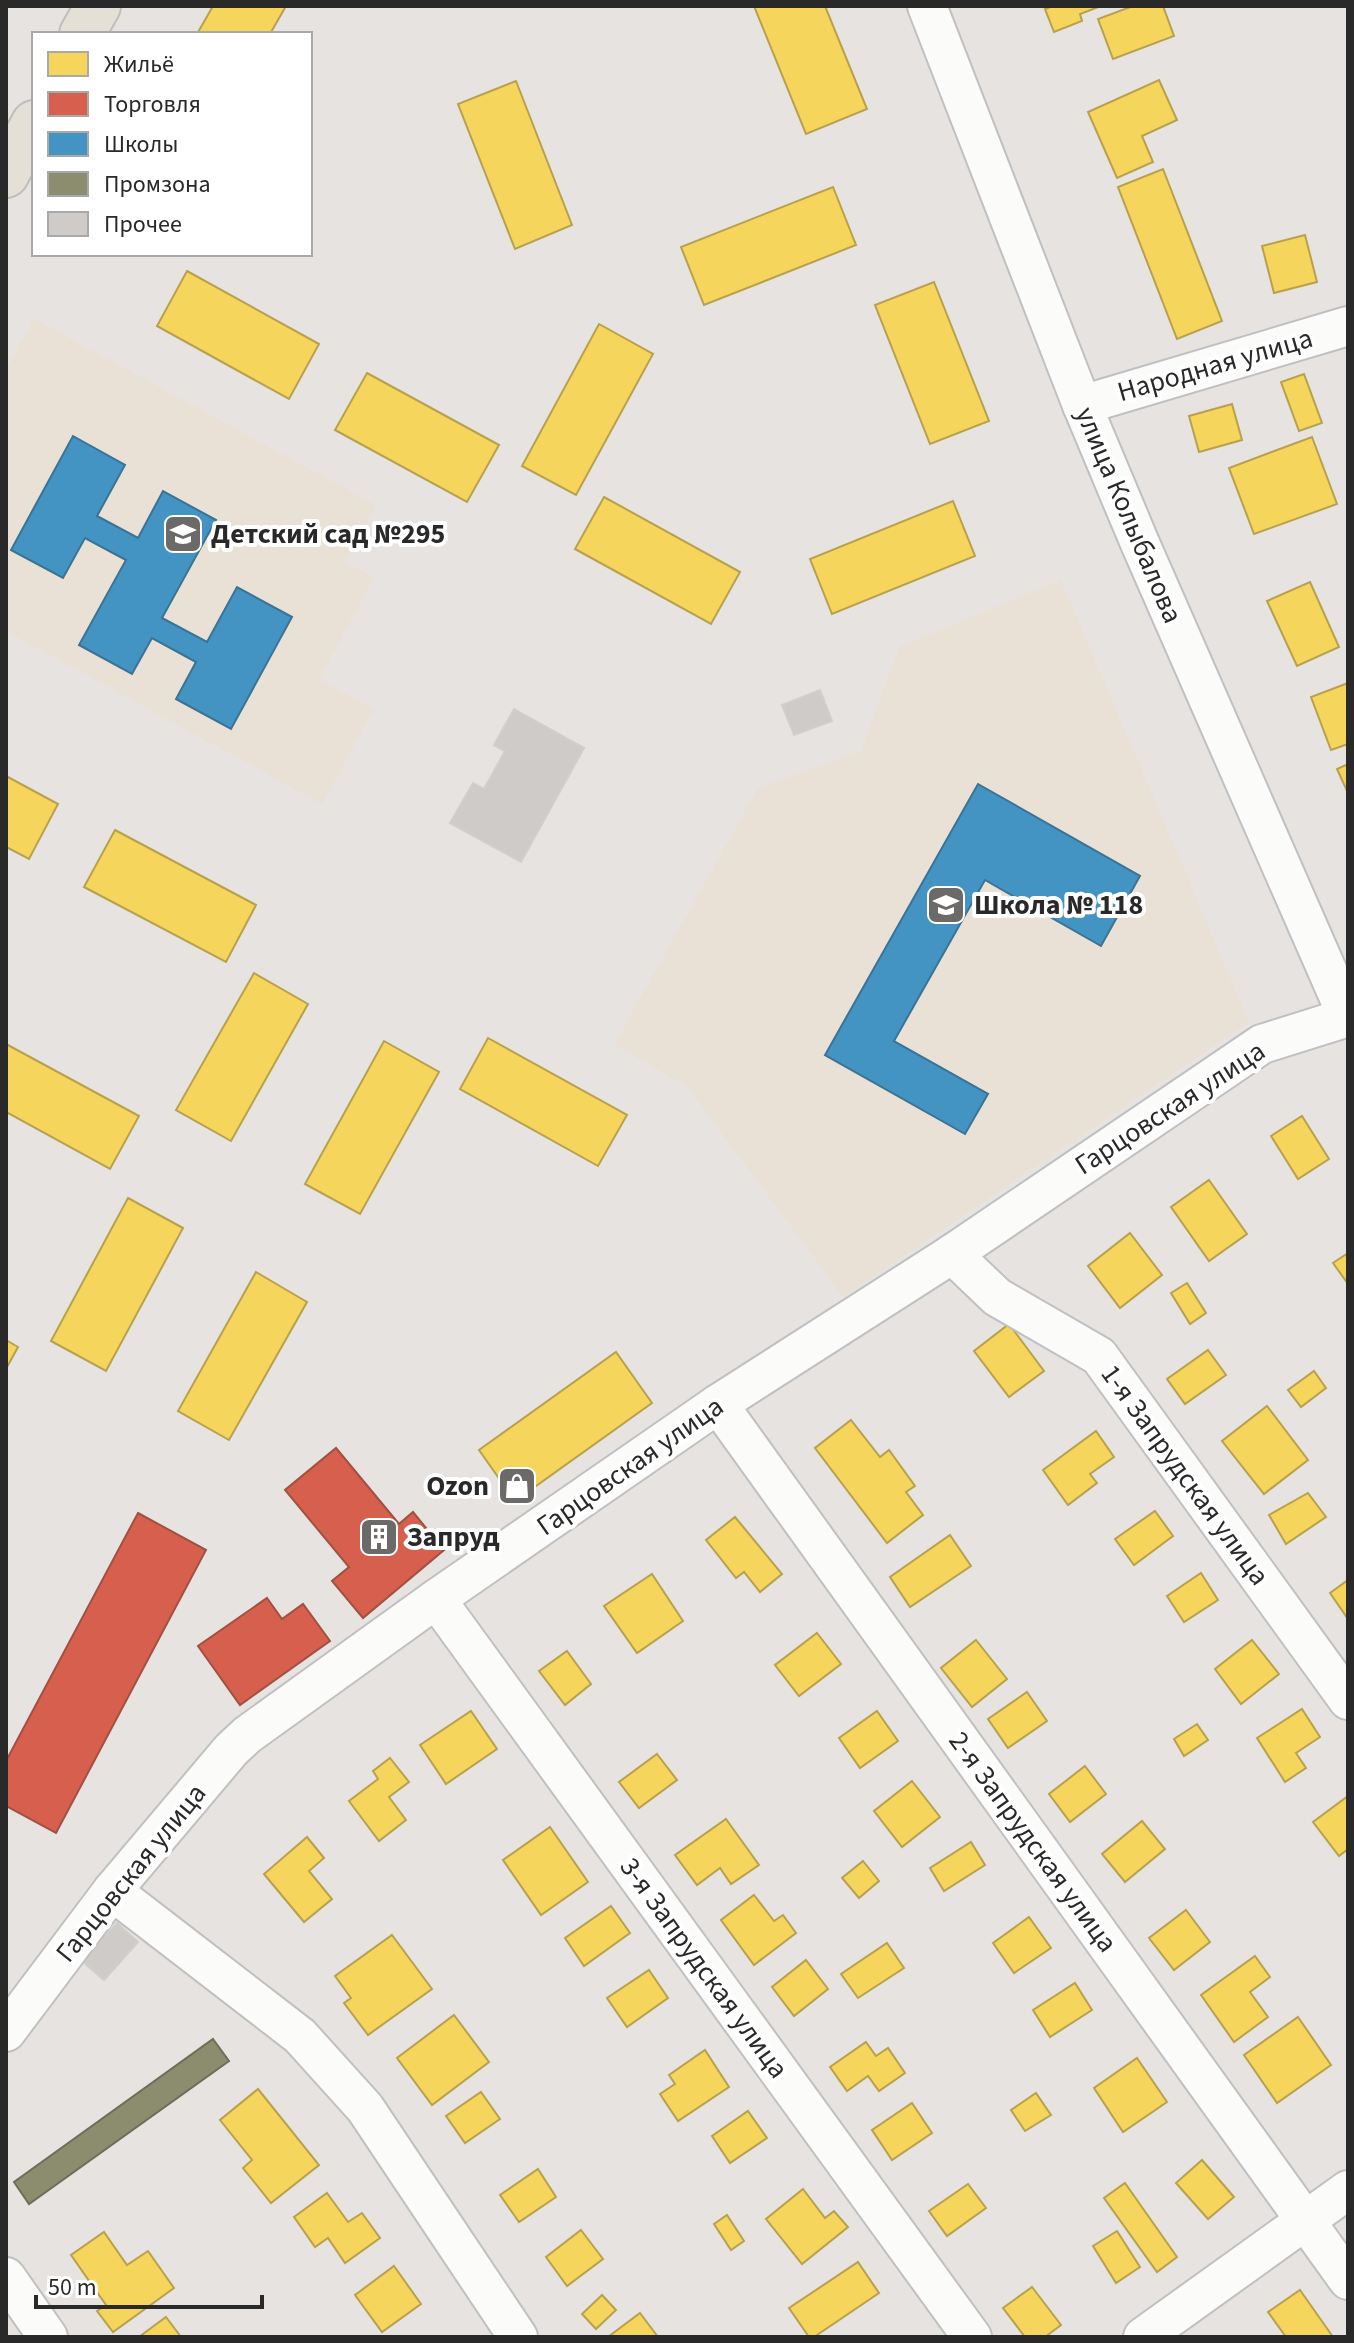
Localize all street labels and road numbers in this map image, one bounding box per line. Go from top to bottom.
street label: Народная улица [1113,318,1317,412]
street label: улица Колыбалова [1065,401,1193,629]
street label: Гарцовская улица [1067,1031,1273,1185]
street label: 1-я Запрудская улица [1091,1356,1279,1594]
street label: Гарцовская улица [528,1387,732,1545]
street label: 2-я Запрудская улица [939,1723,1127,1961]
street label: Гарцовская улица [46,1775,216,1971]
street label: 3-я Запрудская улица [610,1849,798,2087]

